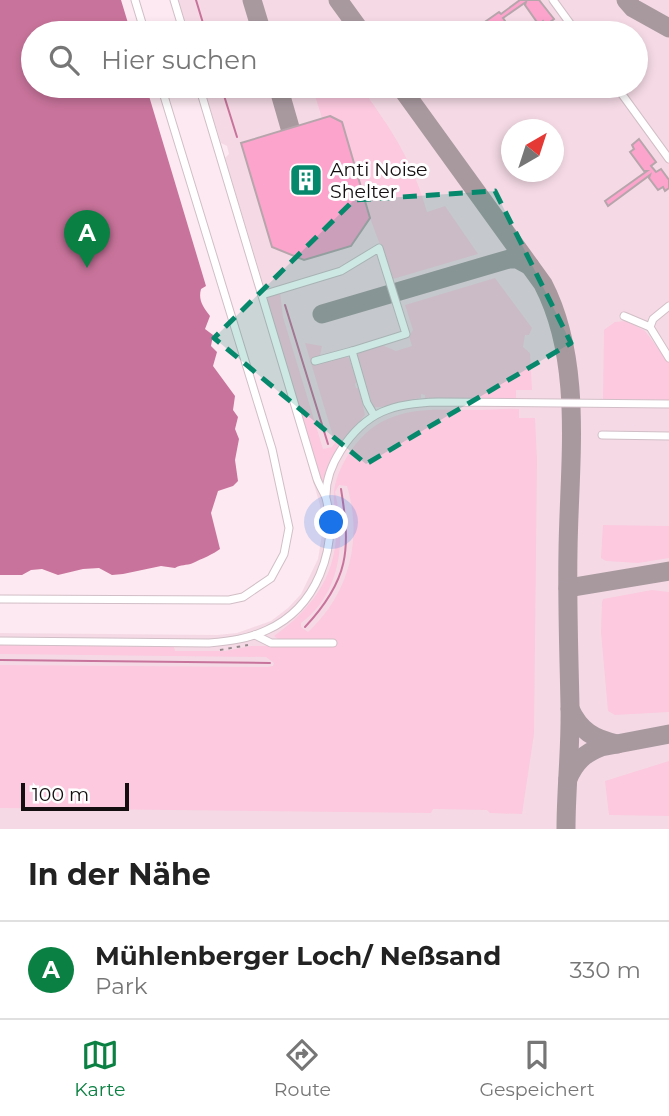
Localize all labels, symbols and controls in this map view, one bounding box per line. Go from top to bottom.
search box [21,21,648,98]
icon: search [45,41,83,79]
text: Hier suchen [101,44,258,76]
north arrow [501,119,564,182]
place label: Anti Noise Shelter [330,158,428,203]
building icon: Anti Noise Shelter [287,161,325,199]
pin: A [64,210,110,268]
your location [314,505,348,539]
scale bar [21,780,130,812]
text: 100 m [32,783,89,806]
text: In der Nähe [28,856,211,893]
text: Mühlenberger Loch/ Neßsand [95,940,501,972]
text: A [42,956,60,984]
text: 330 m [570,956,641,984]
text: Park [95,972,148,1000]
tab: Karte [74,1036,125,1101]
tab: Route [274,1036,331,1101]
tab: Gespeichert [479,1036,595,1101]

